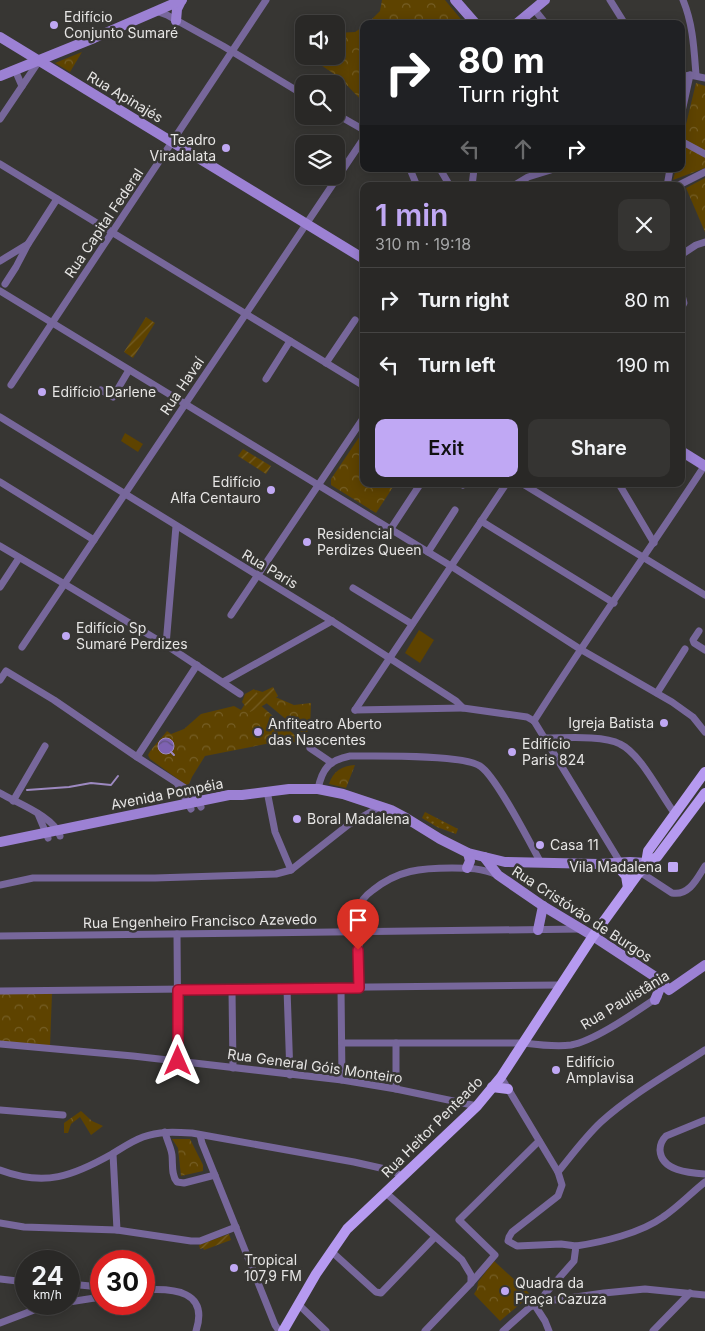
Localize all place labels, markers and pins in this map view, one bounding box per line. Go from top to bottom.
place label: Edifício Conjunto Sumaré [64,8,178,41]
marker: Edifício Conjunto Sumaré [48,19,60,31]
place label: Teadro Viradalata [150,131,216,164]
marker: Teadro Viradalata [220,142,232,154]
place label: Edifício Darlene [52,383,156,400]
marker: Edifício Darlene [36,386,48,398]
place label: Edifício Alfa Centauro [170,473,261,506]
marker: Edifício Alfa Centauro [265,484,277,496]
place label: Residencial Perdizes Queen [317,525,422,558]
marker: Residencial Perdizes Queen [301,536,313,548]
place label: Edifício Sp Sumaré Perdizes [76,619,188,652]
marker: Edifício Sp Sumaré Perdizes [60,630,72,642]
place label: Igreja Batista [568,714,654,731]
place label: Anfiteatro Aberto das Nascentes [268,715,382,748]
marker: Igreja Batista [658,717,670,729]
marker: Anfiteatro Aberto das Nascentes [252,726,264,738]
place label: Edifício Paris 824 [522,735,585,768]
marker: Edifício Paris 824 [506,746,518,758]
place label: Boral Madalena [307,810,410,827]
marker: Boral Madalena [291,813,303,825]
place label: Casa 11 [550,836,599,853]
marker: Casa 11 [534,839,546,851]
place label: Vila Madalena [569,858,662,875]
marker: Vila Madalena [666,860,680,874]
pin [337,899,379,950]
place label: Edifício Amplavisa [566,1053,634,1086]
marker: Edifício Amplavisa [550,1064,562,1076]
place label: Tropical 107,9 FM [244,1251,302,1284]
marker: Tropical 107,9 FM [228,1262,240,1274]
place label: Quadra da Praça Cazuza [515,1274,607,1307]
marker: Quadra da Praça Cazuza [499,1285,511,1297]

